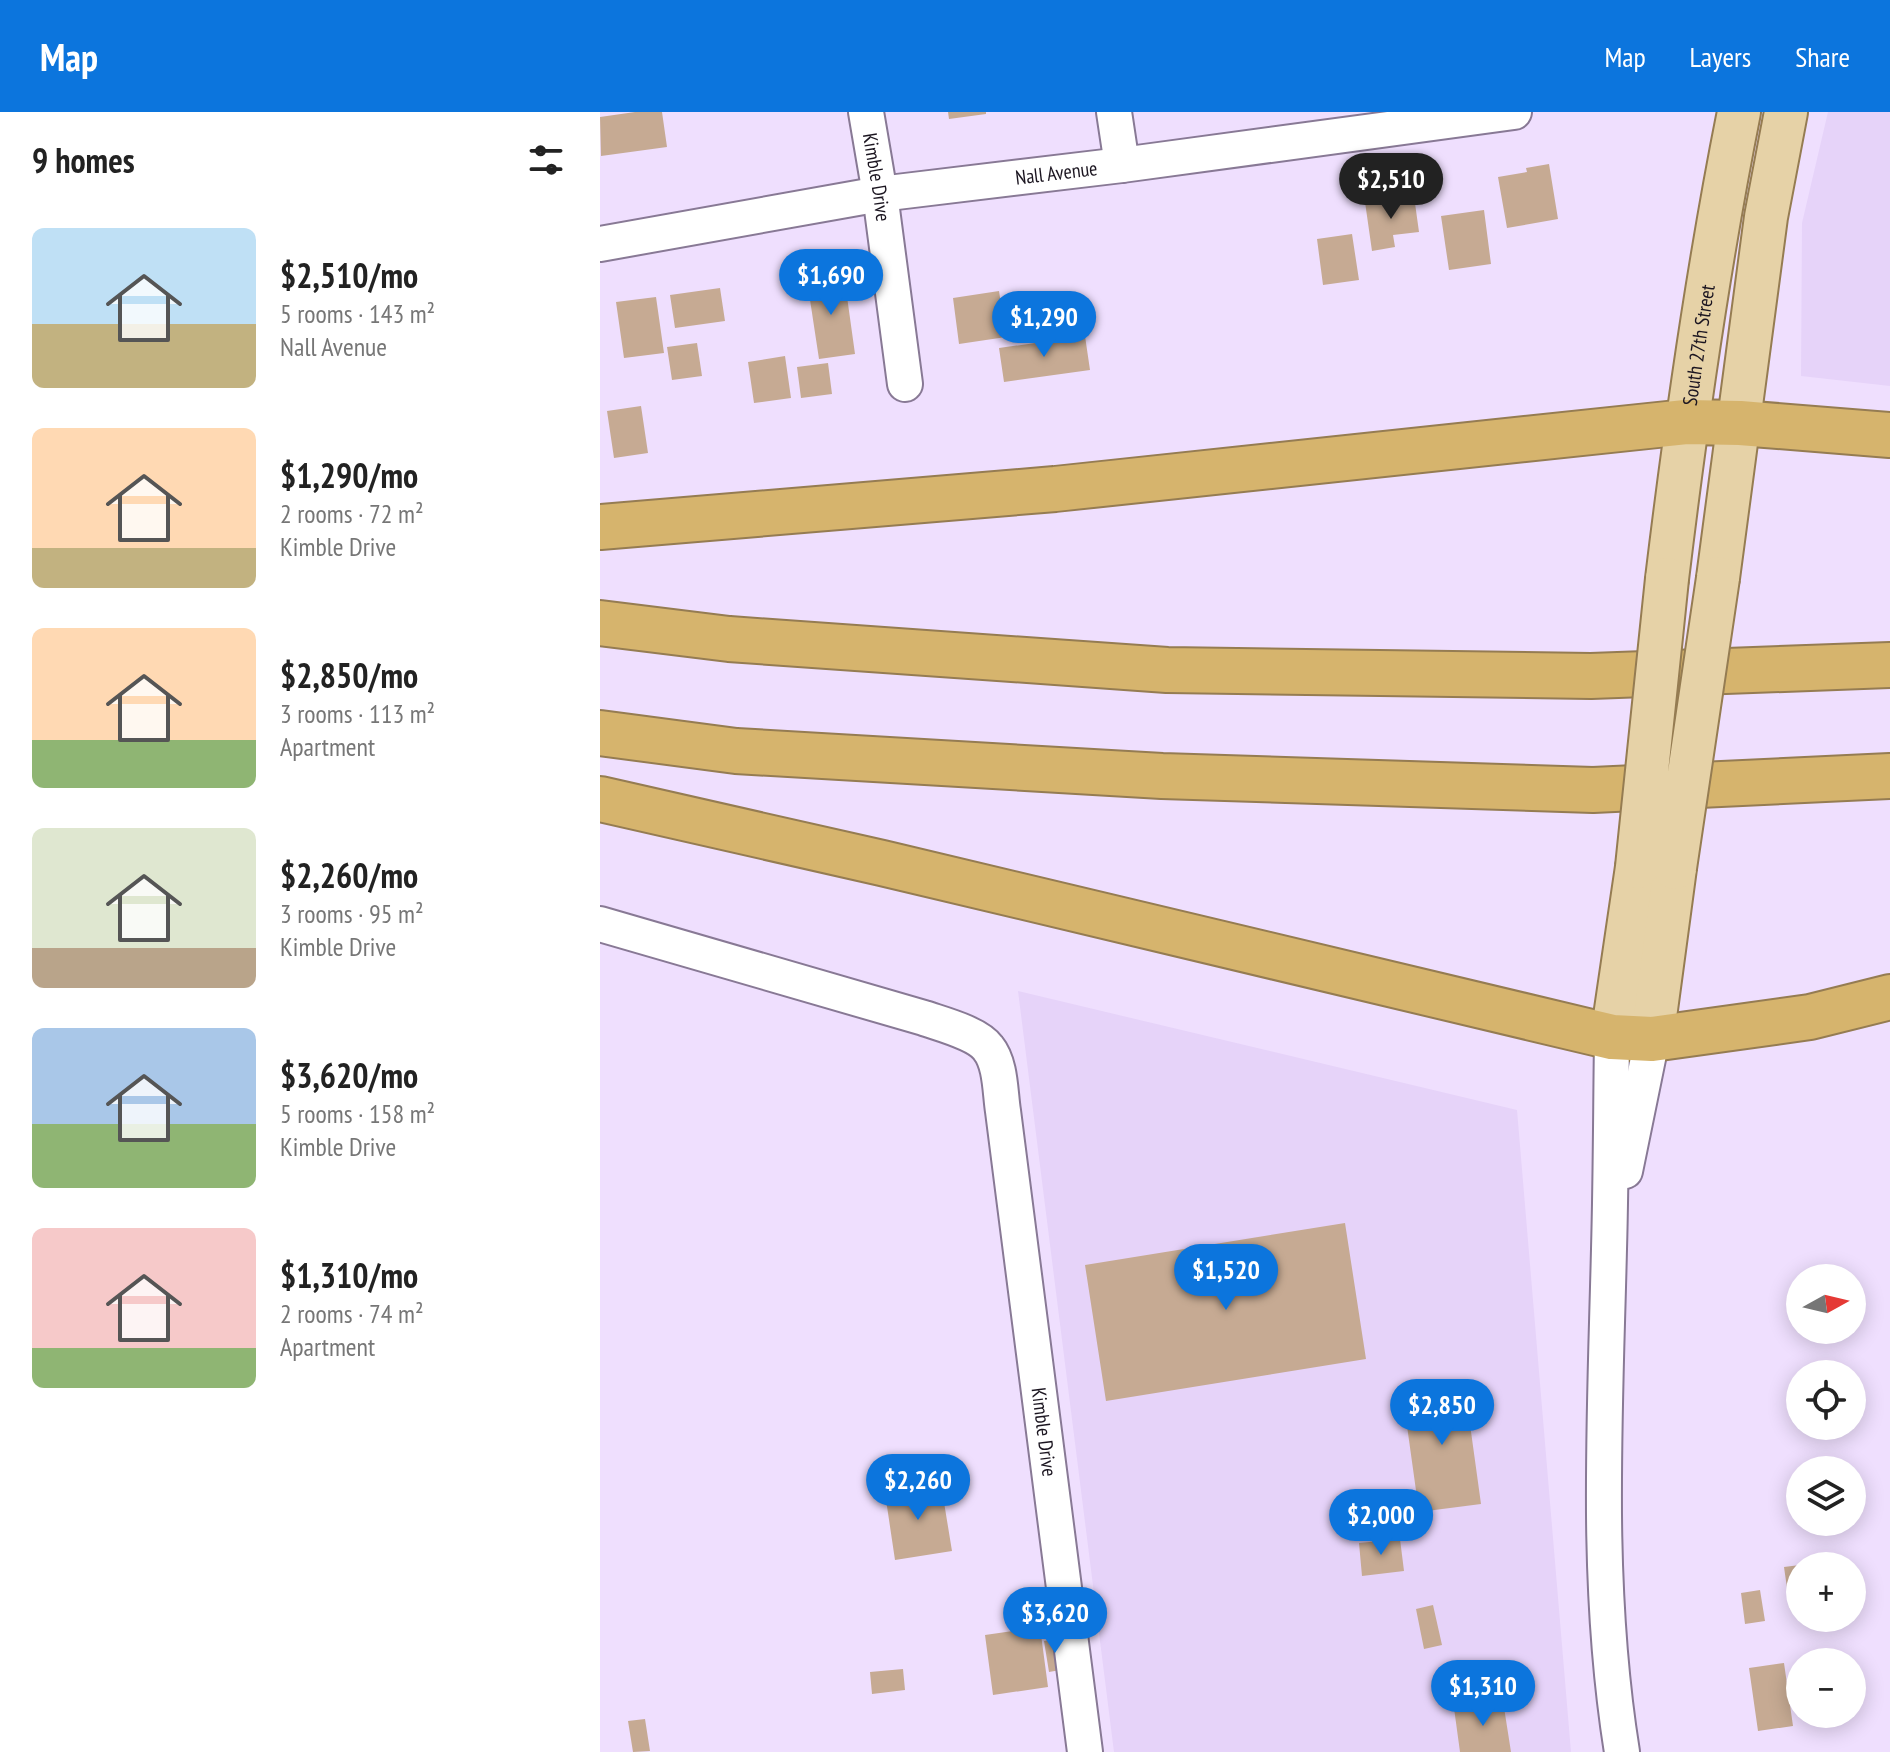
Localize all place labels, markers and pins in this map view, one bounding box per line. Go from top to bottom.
pin: $2,510 [1326,153,1456,221]
pin: $1,690 [766,249,896,317]
pin: $1,290 [979,291,1109,359]
pin: $1,520 [1161,1244,1291,1312]
pin: $2,850 [1377,1379,1507,1447]
pin: $2,260 [853,1454,983,1522]
pin: $2,000 [1316,1489,1446,1557]
pin: $3,620 [990,1587,1120,1655]
pin: $1,310 [1418,1660,1548,1728]

